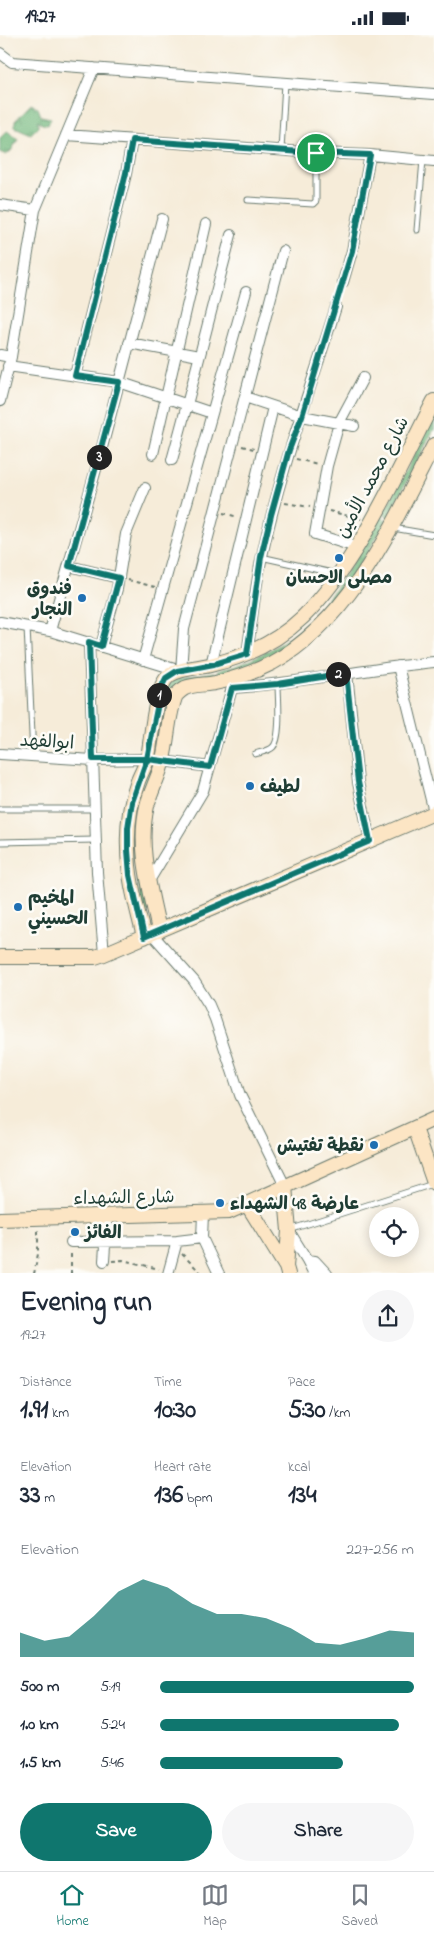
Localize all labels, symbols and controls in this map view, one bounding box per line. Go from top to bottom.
text: 19:27 [25,4,56,31]
pin [295,132,337,174]
icon: arrive [302,139,330,167]
street label: شارع محمد الأمين [330,412,417,543]
pin: 3 [86,445,112,469]
text: 3 [97,447,102,468]
marker: مصلى الاحسان [333,552,345,564]
place label: مصلى الاحسان [286,566,392,592]
place label: فندوق النجار [27,577,72,624]
marker: فندوق النجار [76,592,88,604]
pin: 2 [326,661,350,687]
text: 2 [335,664,342,685]
pin: 1 [146,683,172,707]
text: 1 [157,685,162,706]
street label: ابوالفهد [19,729,75,757]
place label: لطيف [260,775,300,801]
marker: لطيف [244,780,256,792]
place label: المخيم الحسيني [28,886,88,934]
marker: المخيم الحسيني [12,901,24,913]
place label: نقطة تفتيش [277,1134,364,1160]
marker: نقطة تفتيش [368,1139,380,1151]
street label: شارع الشهداء [73,1185,175,1213]
place label: عارضة 48 الشهداء [230,1192,359,1218]
marker: عارضة 48 الشهداء [214,1197,226,1209]
map controls [369,1207,419,1257]
button: locate [369,1207,419,1257]
place label: الفائز [83,1221,122,1247]
marker: الفائز [69,1226,81,1238]
text: Evening run [20,1283,152,1324]
button: share [362,1290,414,1342]
text: 19:27 [20,1323,46,1347]
text: Distance [20,1372,72,1393]
text: Time [154,1372,182,1393]
text: Pace [288,1372,315,1393]
text: 1.91 [20,1393,49,1429]
text: 10:30 [154,1393,196,1429]
text: 5:30 [288,1393,326,1429]
text: km [49,1403,69,1424]
text: /km [326,1403,350,1424]
text: Elevation [20,1457,71,1478]
text: Heart rate [154,1457,211,1478]
text: kcal [288,1457,310,1478]
text: 33 [20,1478,41,1514]
text: 136 [154,1478,183,1514]
text: 134 [288,1478,317,1514]
text: m [41,1488,55,1509]
text: bpm [183,1488,213,1509]
text: Elevation [20,1538,79,1562]
text: 227–256 m [346,1538,414,1562]
text: 500 m [20,1675,59,1699]
text: 5:19 [100,1675,120,1699]
text: 1.0 km [20,1713,59,1737]
text: 5:24 [100,1713,125,1737]
text: 1.5 km [20,1751,61,1775]
text: 5:46 [100,1751,124,1775]
button: Save [20,1803,212,1861]
button: Share [222,1803,414,1861]
tab: Home [56,1881,89,1932]
tab: Map [201,1881,229,1932]
tab: Saved [341,1881,378,1932]

